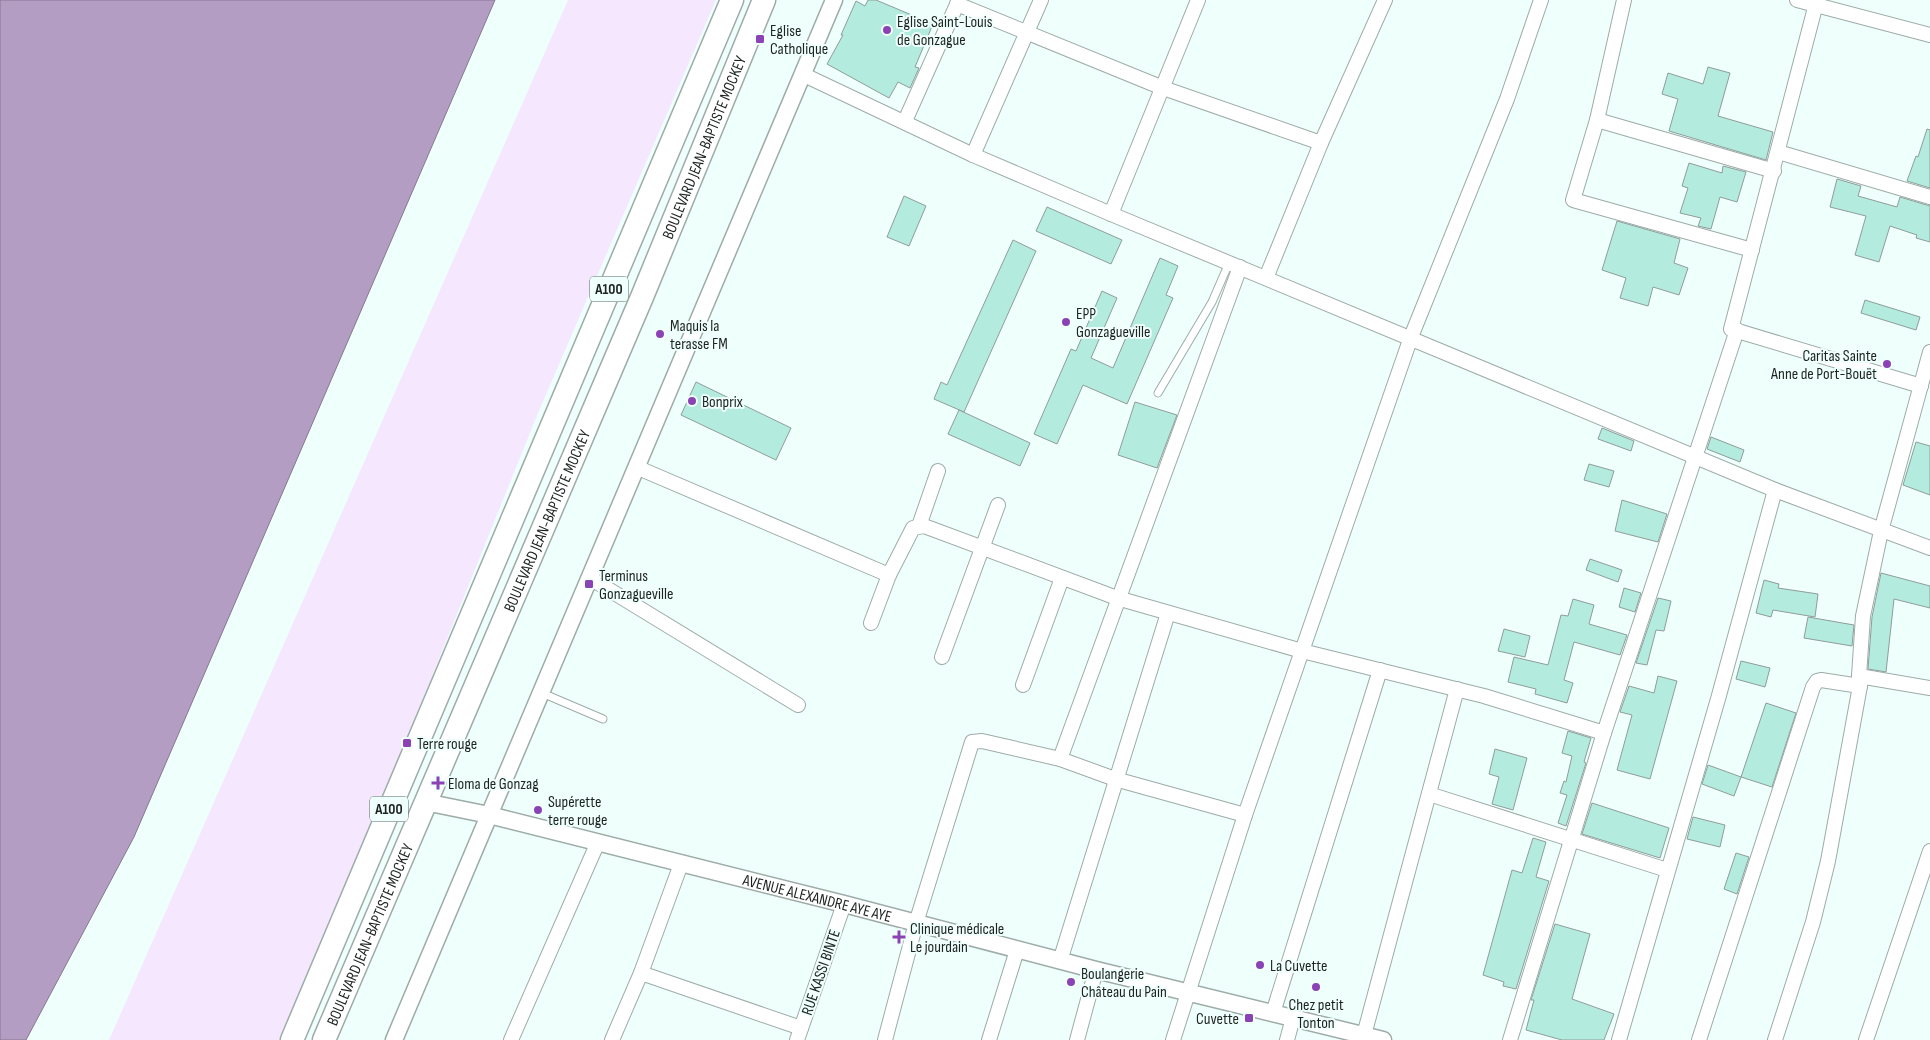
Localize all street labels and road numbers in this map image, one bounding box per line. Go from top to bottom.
street label: BOULEVARD JEAN-BAPTISTE MOCKEY [659,53,751,242]
road number: A100 [590,276,628,302]
street label: BOULEVARD JEAN-BAPTISTE MOCKEY [500,427,595,615]
road number: A100 [370,796,408,822]
street label: BOULEVARD JEAN-BAPTISTE MOCKEY [323,841,418,1029]
street label: AVENUE ALEXANDRE AYE AYE [740,871,893,927]
street label: RUE KASSI BINTE [798,927,845,1018]

